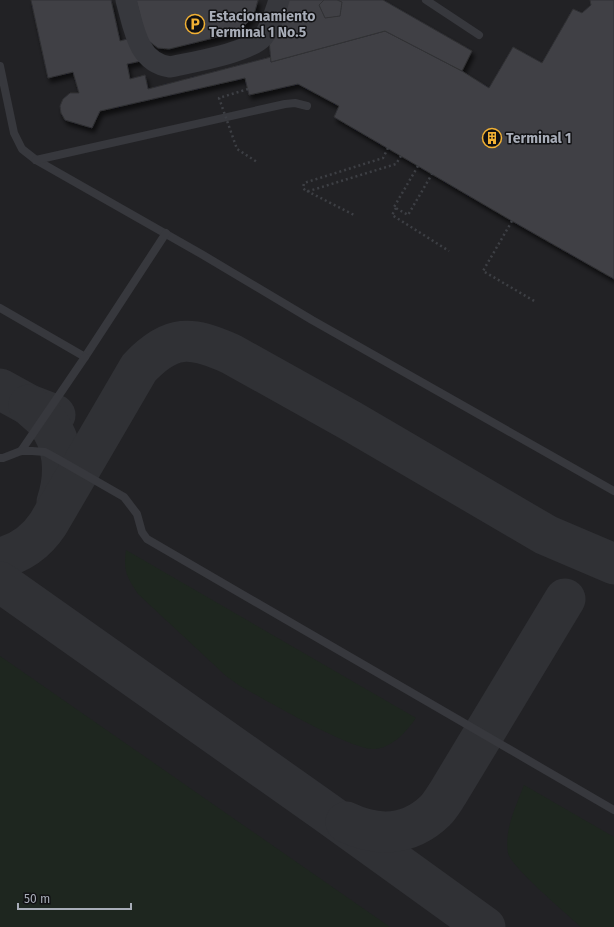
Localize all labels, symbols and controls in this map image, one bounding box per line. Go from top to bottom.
place label: Estacionamiento Terminal 1 No.5 [209,8,315,41]
parking icon: Estacionamiento Terminal 1 No.5 [184,13,206,35]
building icon: Terminal 1 [481,127,503,149]
place label: Terminal 1 [506,130,572,147]
scale bar [18,885,131,911]
text: 50 m [24,892,50,906]

